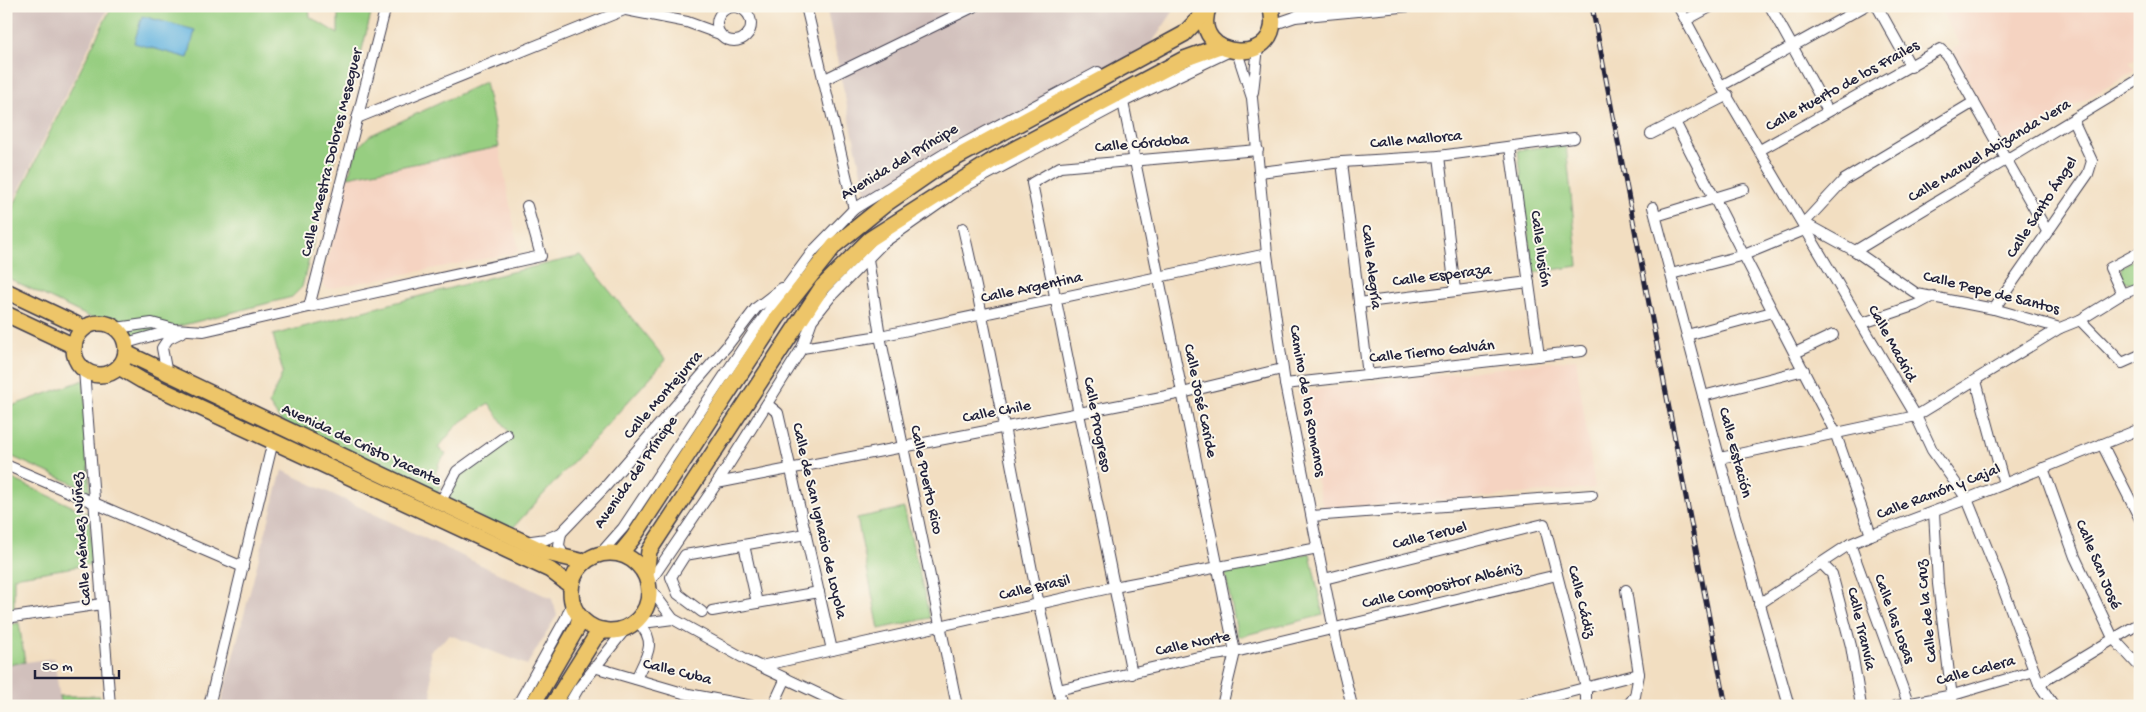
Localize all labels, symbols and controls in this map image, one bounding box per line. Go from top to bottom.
street label: Calle Huerto de los Frailes [1763,36,1924,137]
street label: Calle Maestra Dolores Meseguer [298,46,368,259]
street label: Calle Manuel Abizanda Vera [1905,95,2076,208]
street label: Avenida del Príncipe [838,120,963,206]
street label: Calle Mallorca [1369,127,1464,154]
street label: Calle Córdoba [1094,131,1191,159]
street label: Calle Santo Ángel [2002,153,2083,262]
street label: Calle Ilusión [1524,210,1554,289]
street label: Calle Alegría [1355,224,1385,311]
street label: Calle Esperaza [1392,261,1493,292]
street label: Calle Pepe de Santos [1921,268,2062,320]
street label: Calle Argentina [980,269,1086,309]
street label: Calle Madrid [1862,302,1921,387]
street label: Camino de los Romanos [1283,324,1329,479]
street label: Calle Tierno Galván [1368,337,1496,369]
street label: Calle José Caride [1178,342,1220,460]
street label: Calle Montejurra [620,347,708,444]
street label: Calle Progreso [1077,376,1115,474]
street label: Calle Chile [961,397,1033,429]
street label: Avenida de Cristo Yacente [278,401,445,492]
street label: Calle Estación [1713,406,1755,501]
street label: Avenida del Príncipe [591,412,683,533]
street label: Calle de San Ignacio de Loyola [786,421,850,622]
street label: Calle Puerto Rico [904,424,946,536]
street label: Calle Ramón y Cajal [1874,461,2004,525]
street label: Calle Méndez Núñez [69,471,97,606]
street label: Calle San José [2070,517,2125,613]
street label: Calle Teruel [1391,519,1469,555]
street label: Calle de la Cruz [1913,558,1943,663]
street label: Calle Compositor Albéniz [1361,559,1524,615]
street label: Calle Cádiz [1562,564,1598,641]
street label: Calle Brasil [998,572,1072,606]
street label: Calle las Losas [1868,572,1918,667]
street label: Calle Tranvía [1841,586,1879,673]
street label: Calle Norte [1154,628,1233,662]
scale bar [35,647,119,679]
street label: Calle Calera [1935,652,2018,692]
street label: Calle Cuba [641,655,714,691]
text: 50 m [42,658,73,676]

